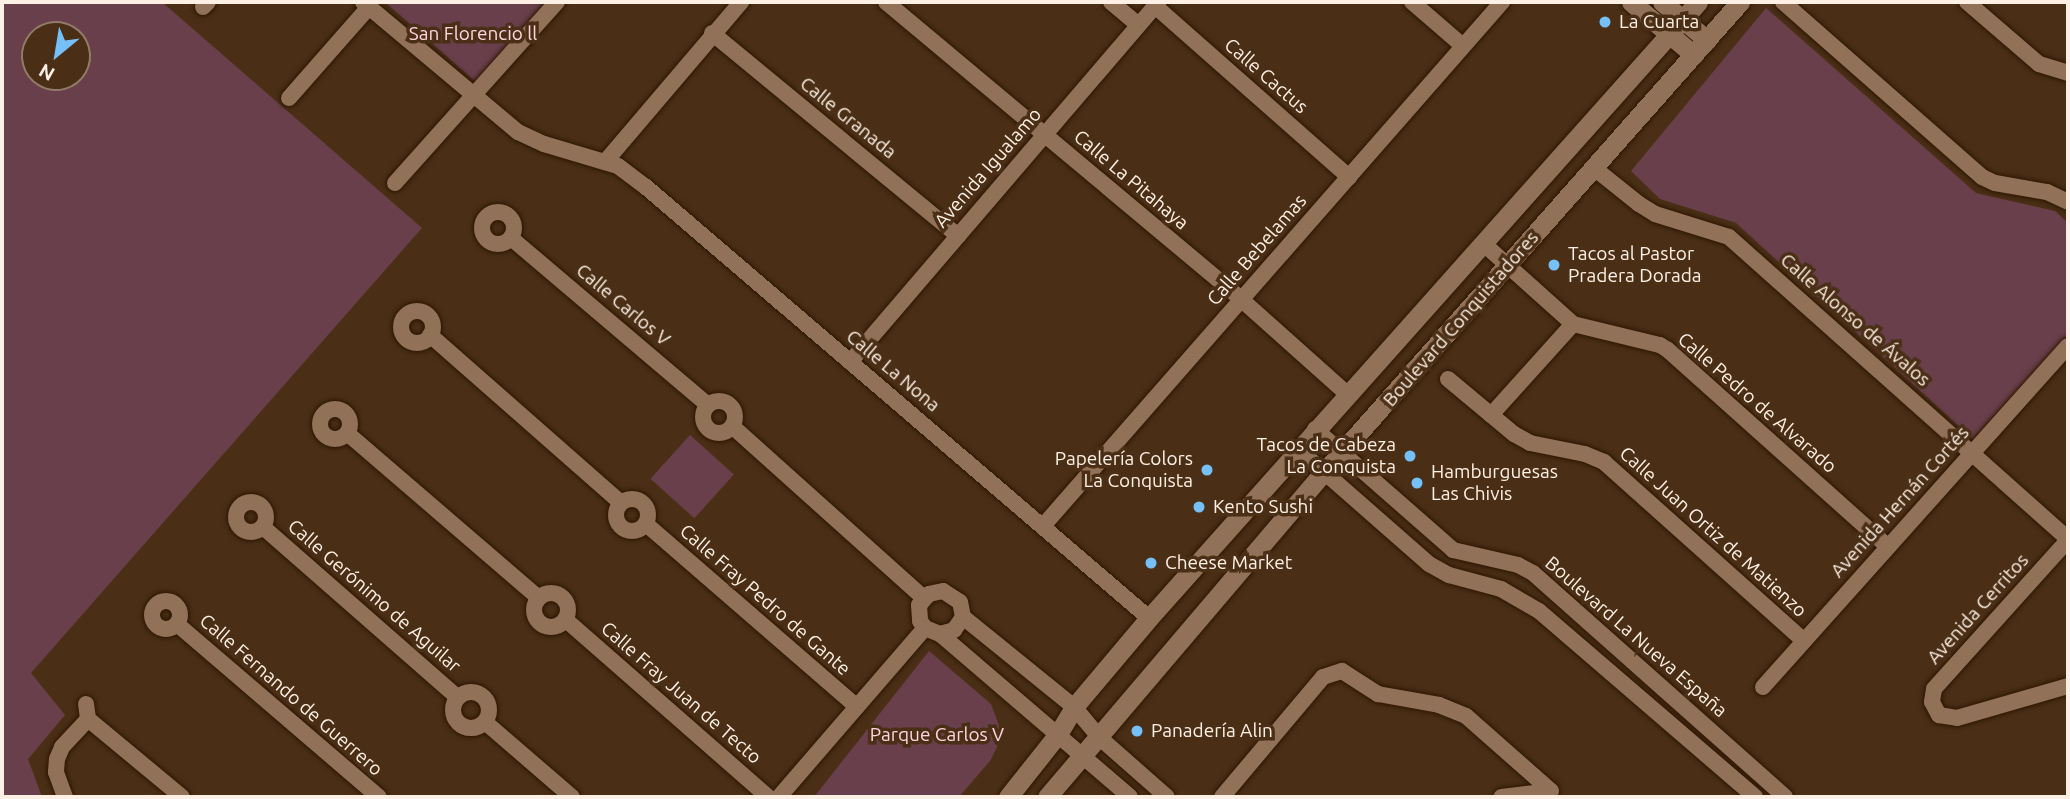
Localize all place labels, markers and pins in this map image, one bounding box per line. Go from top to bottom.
place label: La Cuarta [1619,11,1699,33]
marker: La Cuarta [1597,14,1613,30]
place label: Tacos al Pastor Pradera Dorada [1568,243,1702,287]
marker: Tacos al Pastor Pradera Dorada [1546,257,1562,273]
place label: Tacos de Cabeza La Conquista [1256,434,1396,478]
place label: Papelería Colors La Conquista [1055,448,1193,492]
marker: Tacos de Cabeza La Conquista [1402,448,1418,464]
place label: Hamburguesas Las Chivis [1431,461,1558,505]
marker: Papelería Colors La Conquista [1199,462,1215,478]
marker: Hamburguesas Las Chivis [1409,475,1425,491]
place label: Kento Sushi [1213,496,1313,518]
marker: Kento Sushi [1191,499,1207,515]
place label: Cheese Market [1165,552,1292,574]
marker: Cheese Market [1143,555,1159,571]
place label: Panadería Alin [1151,720,1273,742]
marker: Panadería Alin [1129,723,1145,739]

